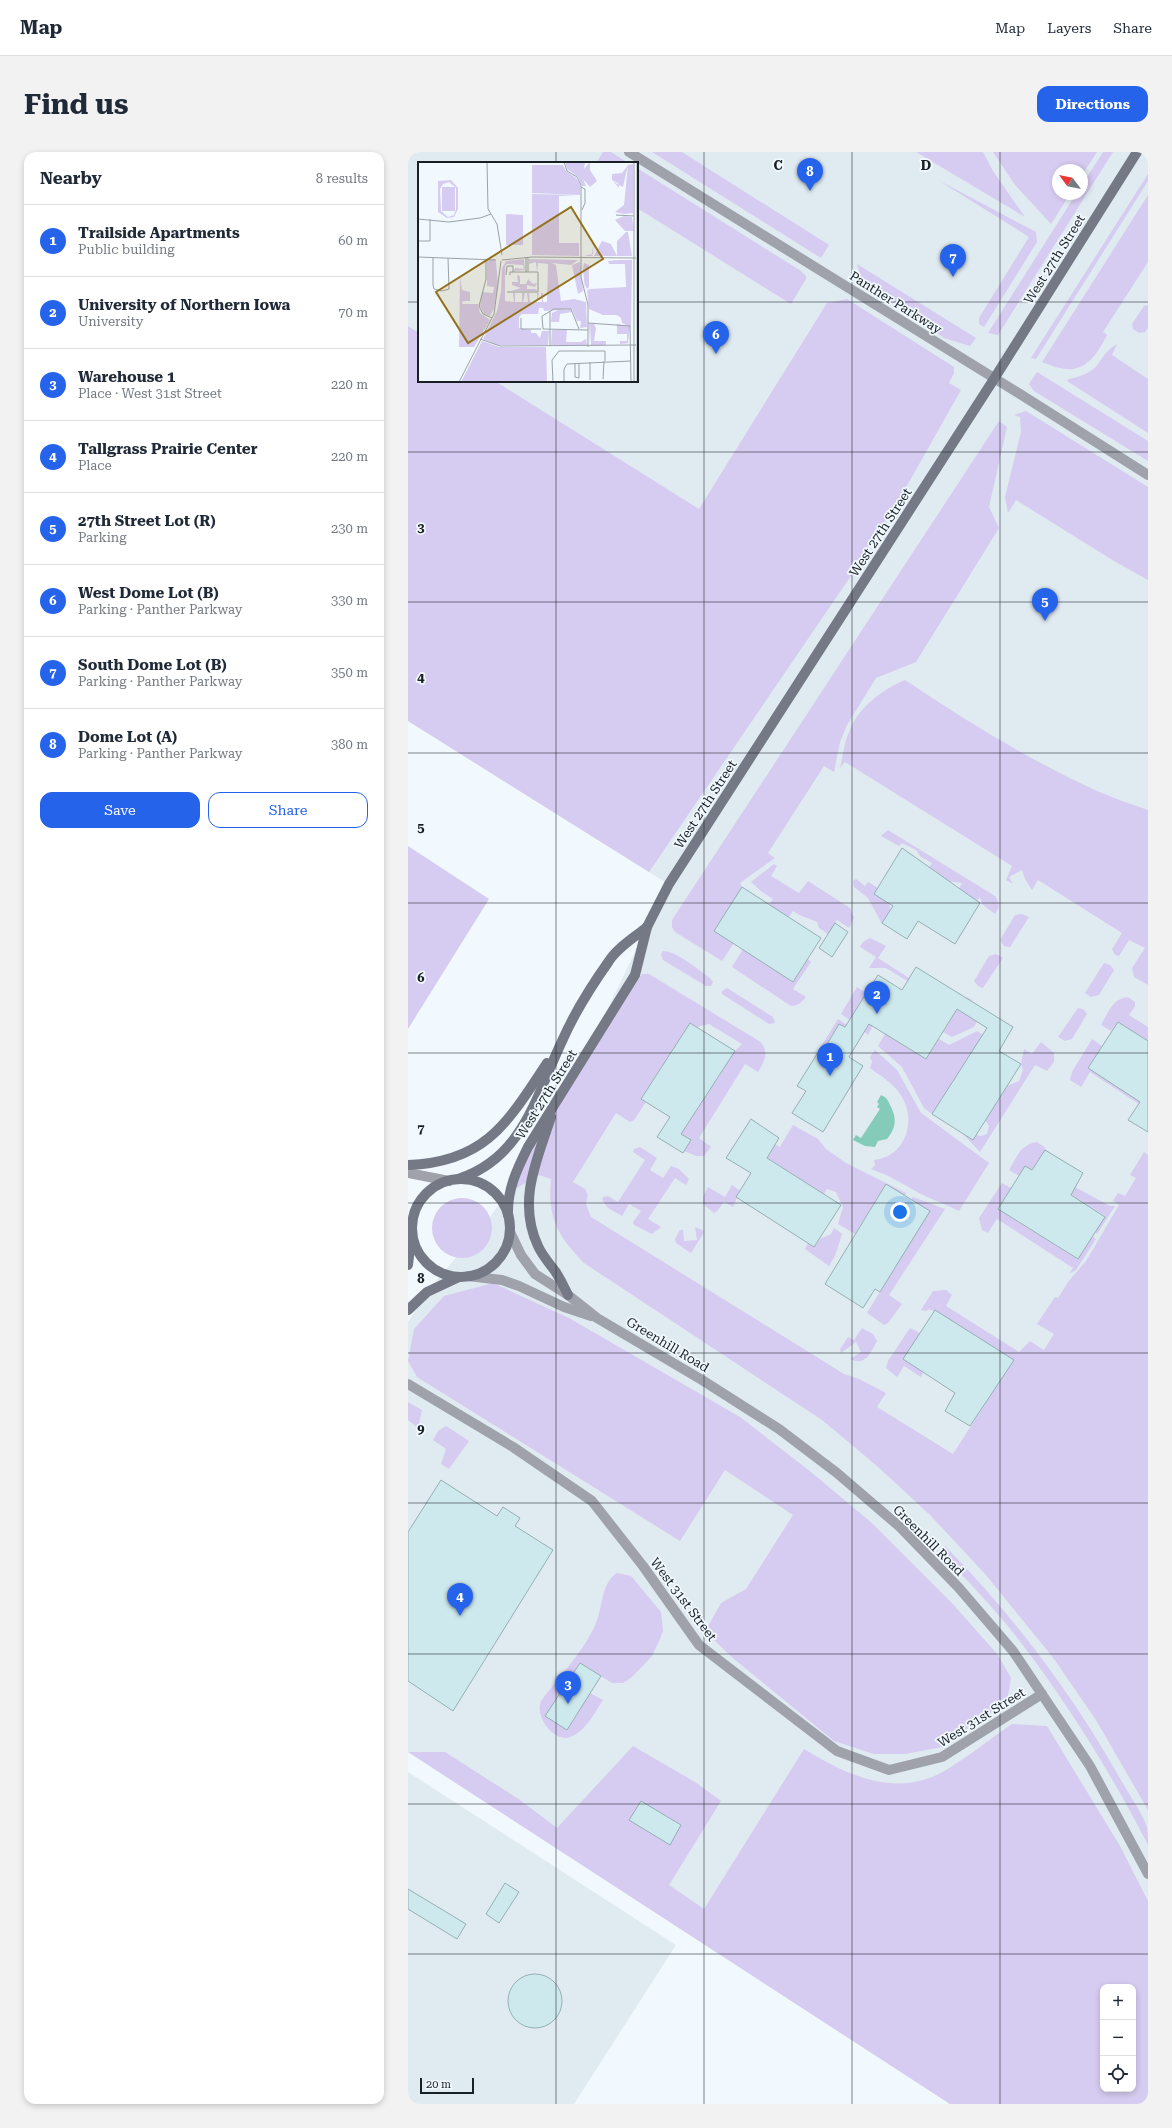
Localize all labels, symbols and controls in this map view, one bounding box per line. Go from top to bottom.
text: Map [20,16,62,39]
text: Map [995,20,1025,36]
text: Layers [1047,20,1091,36]
text: Share [1113,20,1152,36]
button: Directions [1037,86,1148,122]
text: Find us [24,88,128,121]
text: C [773,158,783,173]
pin: 8 [797,158,823,191]
text: D [921,158,931,173]
inset map [418,162,638,382]
north arrow [1052,164,1088,200]
text: Nearby [40,168,102,188]
text: 8 results [316,171,368,186]
street label: West 27th Street [1021,212,1088,307]
text: Trailside Apartments [78,224,240,242]
text: 1 [49,233,57,248]
text: 60 m [338,233,368,248]
text: Public building [78,242,175,257]
pin: 7 [940,244,966,277]
street label: Panther Parkway [847,268,945,337]
text: University of Northern Iowa [78,296,290,314]
text: 2 [49,305,57,320]
text: 70 m [338,305,368,320]
text: University [78,314,143,329]
pin: 6 [703,321,729,354]
text: Warehouse 1 [78,368,175,386]
text: 3 [49,377,57,392]
text: 220 m [331,377,368,392]
text: Place · West 31st Street [78,386,222,401]
text: Tallgrass Prairie Center [78,440,257,458]
text: 4 [49,449,57,464]
text: 220 m [331,449,368,464]
text: Place [78,458,112,473]
street label: West 27th Street [846,485,915,579]
text: 27th Street Lot (R) [78,512,216,530]
text: 3 [417,520,425,535]
text: 5 [49,521,57,536]
text: 230 m [331,521,368,536]
text: Parking [78,530,127,545]
text: West Dome Lot (B) [78,584,219,602]
pin: 5 [1032,588,1058,621]
text: 6 [49,593,57,608]
text: 330 m [331,593,368,608]
text: Parking · Panther Parkway [78,602,242,617]
text: South Dome Lot (B) [78,656,227,674]
text: 7 [49,665,57,680]
text: 350 m [331,665,368,680]
text: 4 [417,670,425,685]
text: Parking · Panther Parkway [78,674,242,689]
text: Dome Lot (A) [78,728,177,746]
text: 8 [49,737,57,752]
text: 380 m [331,737,368,752]
text: Parking · Panther Parkway [78,746,242,761]
street label: West 27th Street [671,757,740,851]
button: Save [40,792,200,828]
button: Share [208,792,368,828]
text: 5 [417,820,425,835]
text: 6 [417,970,425,985]
pin: 2 [864,981,890,1014]
pin: 1 [817,1043,843,1076]
street label: West 27th Street [513,1047,580,1142]
text: 7 [417,1121,425,1136]
your location [890,1202,910,1222]
text: 8 [417,1271,425,1286]
street label: Greenhill Road [624,1314,712,1375]
text: 9 [417,1421,425,1436]
street label: Greenhill Road [890,1502,968,1579]
street label: West 31st Street [647,1555,720,1644]
pin: 4 [447,1583,473,1616]
pin: 3 [555,1671,581,1704]
street label: West 31st Street [935,1684,1028,1750]
map controls [1100,1984,1136,2092]
button: + [1100,1984,1136,2020]
button: − [1100,2020,1136,2056]
button: locate [1100,2056,1136,2092]
scale bar [420,2076,474,2095]
text: 20 m [426,2078,451,2091]

